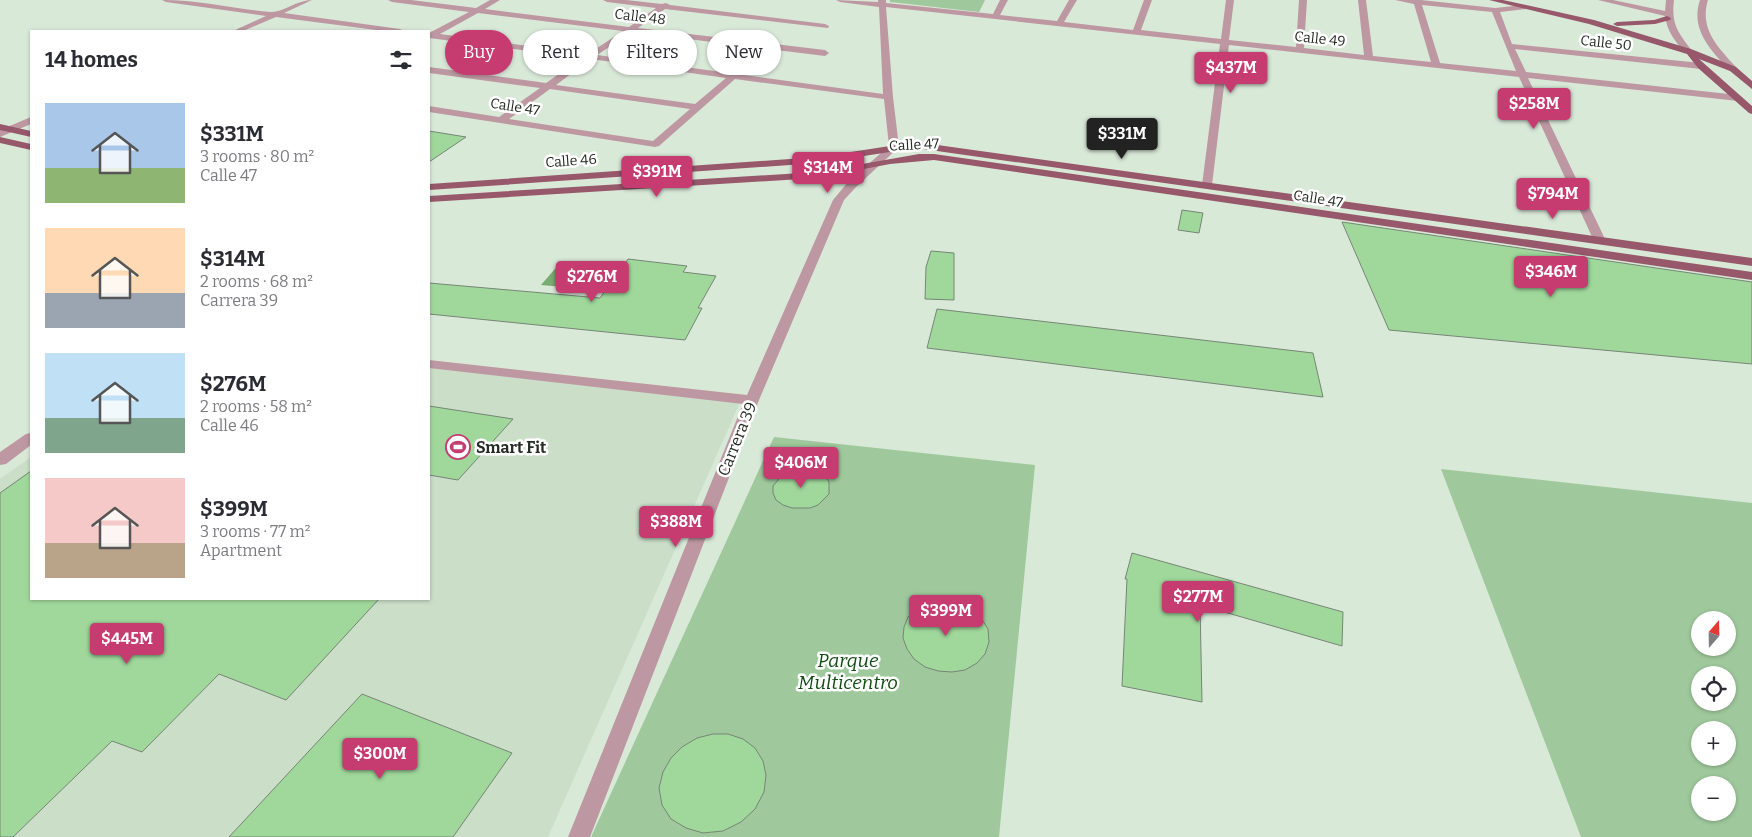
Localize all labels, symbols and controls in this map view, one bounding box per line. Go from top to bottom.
street label: Calle 48 [613,5,667,29]
street label: Calle 49 [1294,28,1346,50]
chip: Buy [445,30,513,75]
chip: Rent [523,30,598,75]
chip: Filters [608,30,697,75]
chip: New [707,30,781,75]
street label: Calle 50 [1580,32,1632,54]
icon: filters [387,46,415,74]
text: 14 homes [45,47,138,73]
pin: $437M [1196,52,1266,94]
text: $437M [1205,58,1257,77]
pin: $258M [1499,88,1569,130]
text: $258M [1509,94,1559,113]
street label: Calle 47 [489,95,541,119]
pin: $331M [1087,118,1157,160]
text: $331M [200,121,264,147]
icon: home [85,123,145,183]
text: $331M [1098,124,1146,143]
street label: Calle 47 [889,135,939,155]
text: 3 rooms · 80 m² [200,147,314,166]
street label: Calle 46 [545,151,597,171]
pin: $314M [793,152,863,194]
pin: $391M [622,156,692,198]
text: $314M [803,158,853,177]
text: $391M [632,162,682,181]
text: Calle 47 [200,166,257,185]
pin: $794M [1518,178,1588,220]
text: $794M [1527,184,1579,203]
street label: Calle 47 [1292,187,1344,211]
text: $314M [200,246,265,272]
icon: home [85,248,145,308]
pin: $346M [1516,256,1586,298]
pin: $276M [557,260,627,303]
text: $346M [1525,262,1577,281]
text: $276M [567,267,617,286]
text: 2 rooms · 68 m² [200,272,313,291]
text: Carrera 39 [200,291,278,310]
text: $276M [200,371,266,397]
icon: home [85,373,145,433]
text: 2 rooms · 58 m² [200,397,312,416]
street label: Carrera 39 [714,399,760,479]
text: Calle 46 [200,416,259,435]
sports icon: Smart Fit [445,434,471,460]
place label: Smart Fit [476,438,547,457]
pin: $406M [766,446,836,489]
text: $406M [774,453,828,472]
text: $399M [200,496,268,522]
icon: home [85,498,145,558]
pin: $388M [641,506,711,548]
text: $388M [650,512,702,531]
text: 3 rooms · 77 m² [200,522,310,541]
text: Apartment [200,541,282,560]
pin: $277M [1163,580,1233,623]
text: $277M [1173,587,1223,606]
pin: $399M [911,594,981,637]
text: $399M [920,601,972,620]
north arrow [1691,611,1736,656]
map controls [1691,611,1736,821]
pin: $445M [92,622,162,665]
text: $445M [101,629,153,648]
park label: Parque Multicentro [798,649,898,694]
button: locate [1691,666,1736,711]
button: + [1691,721,1736,766]
pin: $300M [345,738,415,780]
text: $300M [353,744,407,763]
button: − [1691,776,1736,821]

